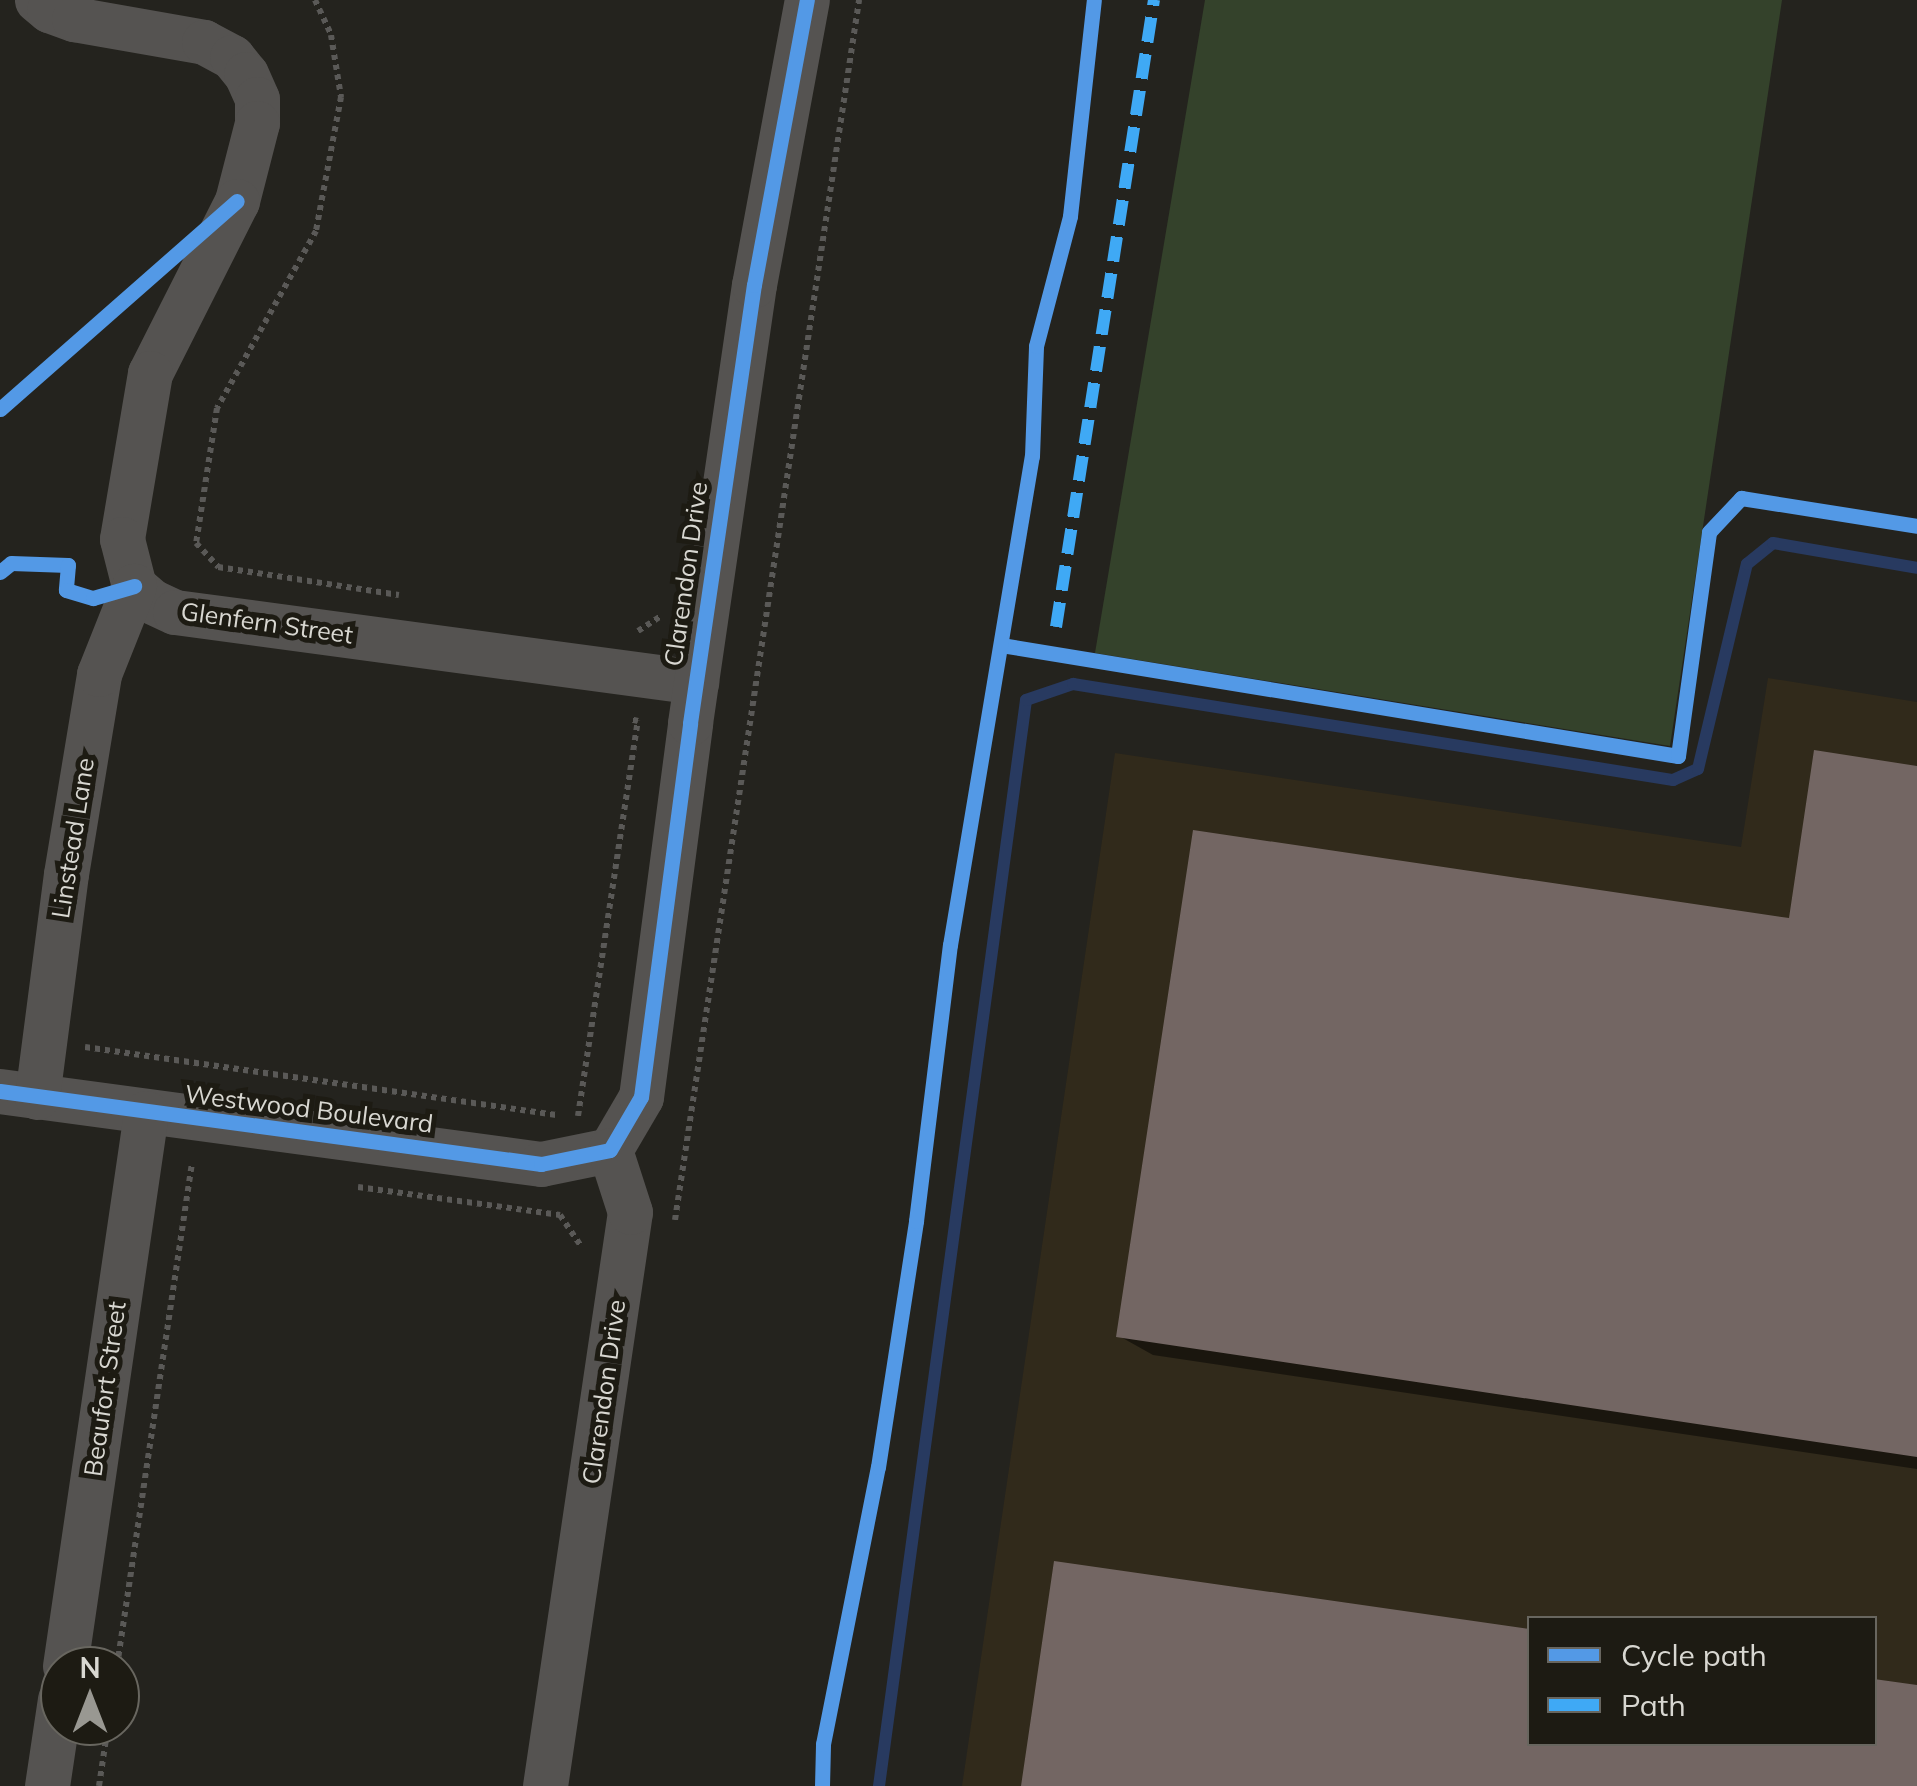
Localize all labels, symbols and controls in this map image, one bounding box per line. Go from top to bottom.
street label: Clarendon Drive [658,480,714,668]
street label: Glenfern Street [179,596,355,650]
street label: Linstead Lane [46,756,100,920]
street label: Westwood Boulevard [183,1079,435,1139]
street label: Clarendon Drive [576,1298,632,1486]
street label: Beaufort Street [78,1300,132,1478]
legend [1527,1616,1877,1746]
text: Cycle path [1621,1636,1767,1674]
north arrow [40,1646,140,1746]
text: N [79,1650,101,1685]
text: Path [1621,1686,1686,1724]

